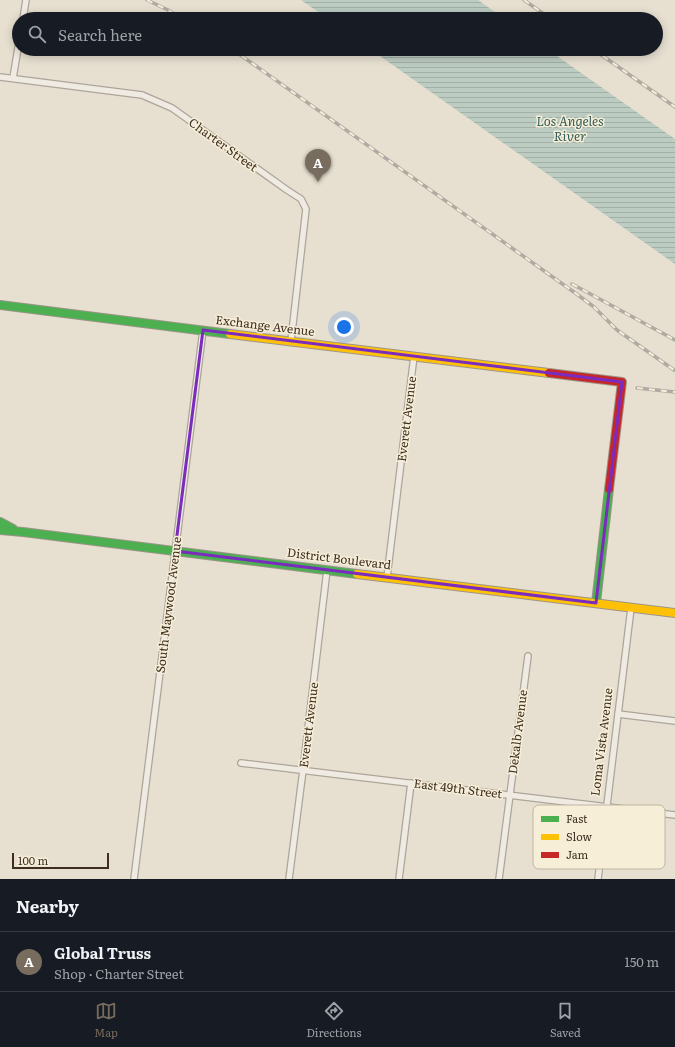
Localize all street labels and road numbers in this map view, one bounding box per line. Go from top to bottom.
street label: Charter Street [185,113,262,176]
street label: Exchange Avenue [215,310,316,340]
street label: Everett Avenue [392,375,420,463]
street label: South Maywood Avenue [151,536,185,674]
street label: District Boulevard [286,543,393,573]
street label: Everett Avenue [294,681,322,769]
street label: Loma Vista Avenue [585,687,617,797]
street label: Dekalb Avenue [503,689,531,775]
street label: East 49th Street [413,774,504,802]

